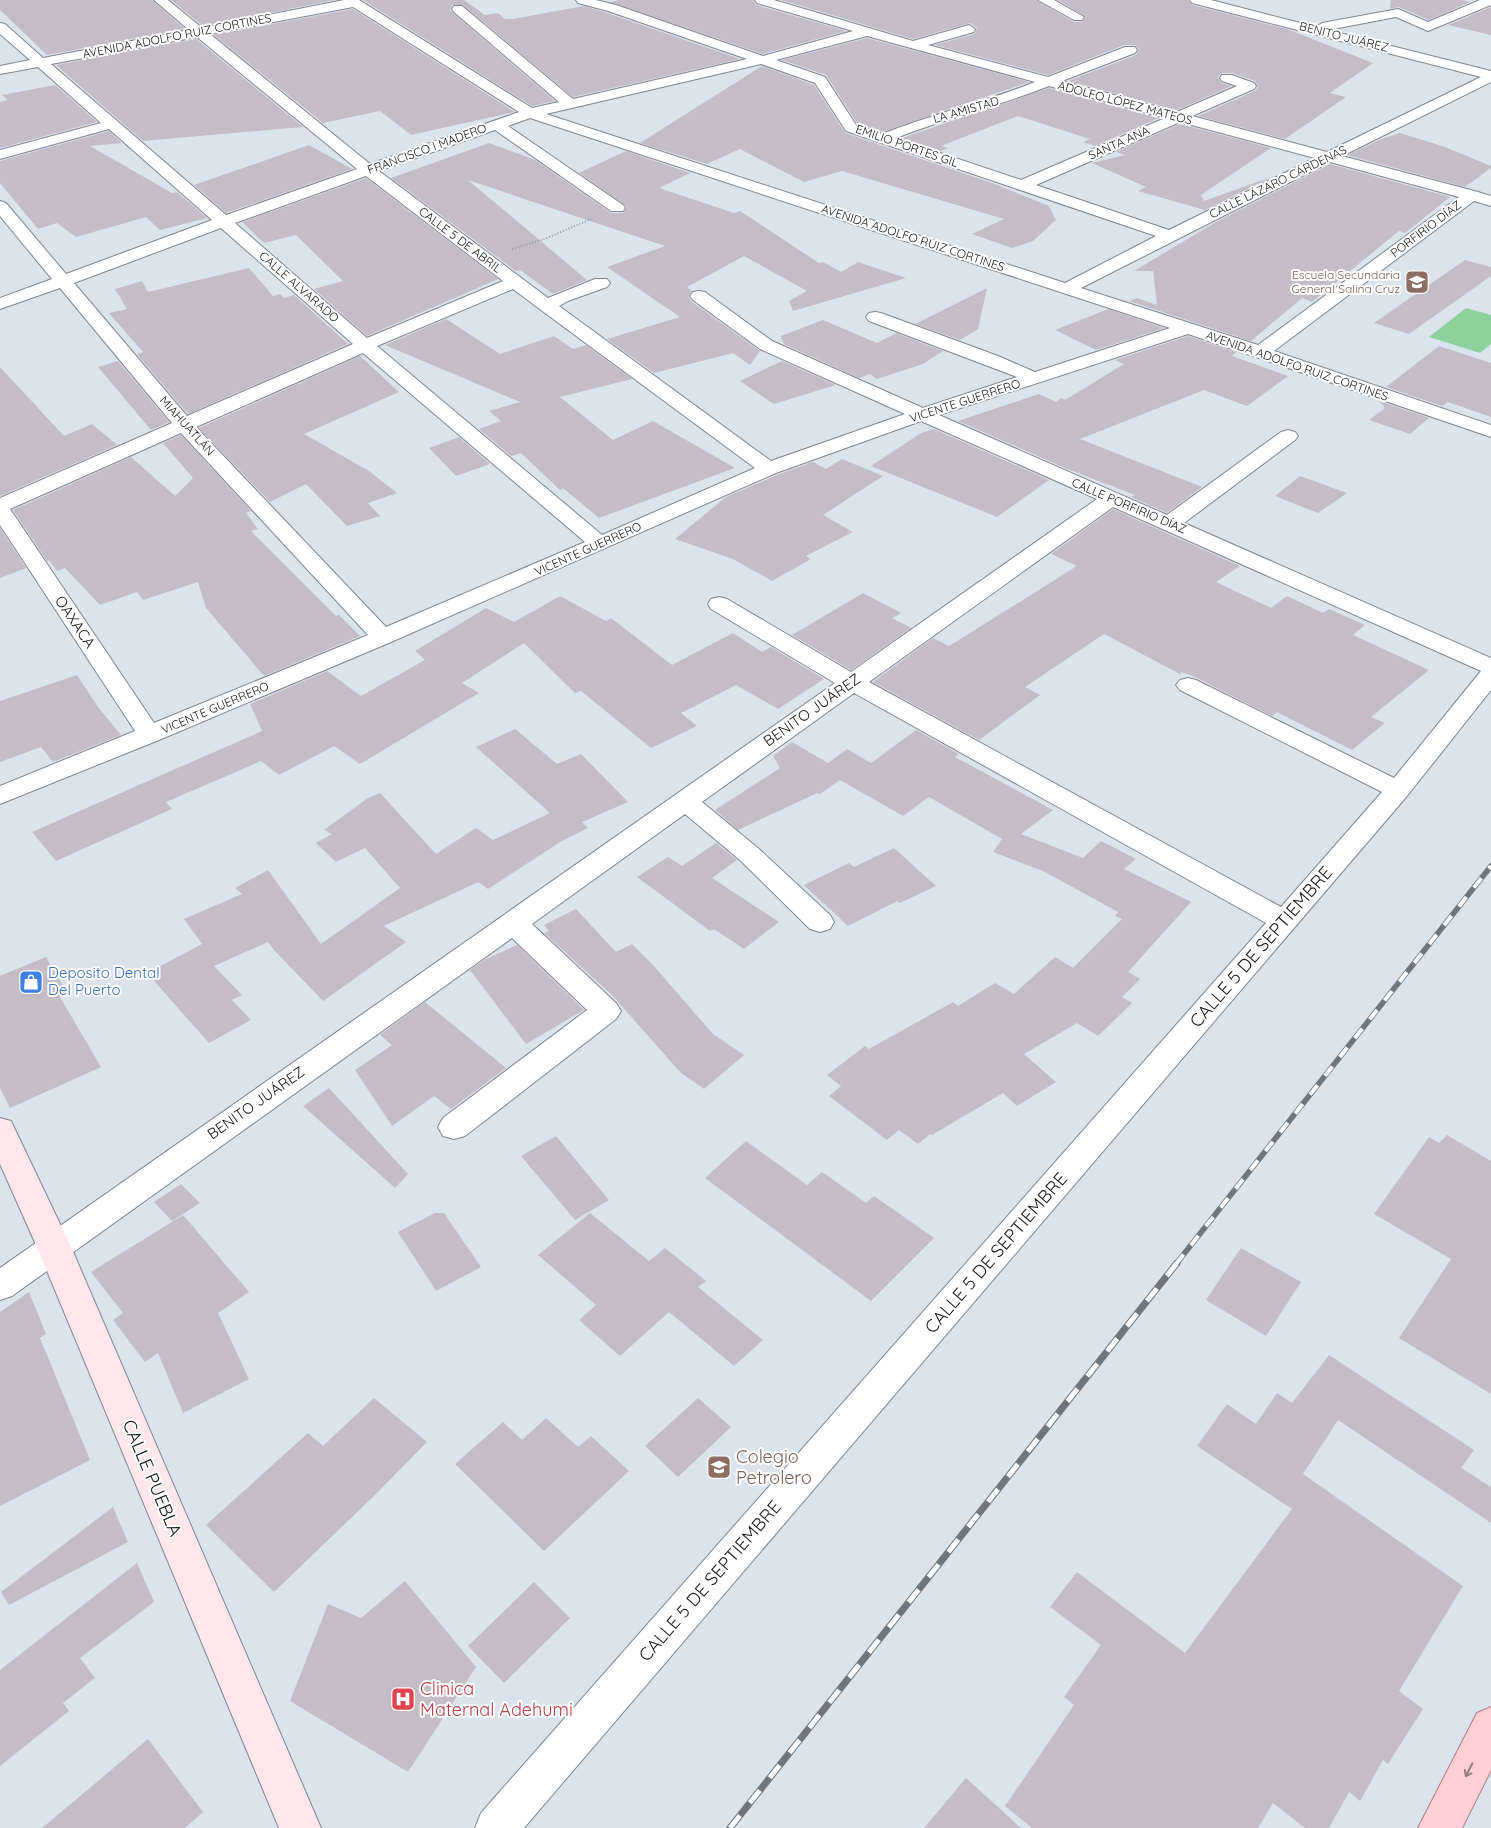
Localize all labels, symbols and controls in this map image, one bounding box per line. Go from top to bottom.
street label: AVENIDA ADOLFO RUIZ CORTINES [81,10,273,61]
street label: BENITO JUÁREZ [1298,18,1391,55]
street label: ADOLFO LÓPEZ MATEOS [1056,77,1194,128]
street label: LA AMISTAD [931,93,1001,126]
street label: FRANCISCO I MADERO [365,120,488,177]
street label: EMILIO PORTES GIL [854,121,961,170]
street label: SANTA ANA [1086,122,1152,163]
street label: CALLE LÁZARO CÁRDENAS [1207,142,1349,221]
street label: PORFIRIO DÍAZ [1387,197,1464,260]
street label: AVENIDA ADOLFO RUIZ CORTINES [820,201,1007,274]
street label: CALLE 5 DE ABRIL [416,204,505,276]
street label: CALLE ALVARADO [256,248,342,325]
place label: Escuela Secundaria General Salina Cruz [1292,267,1400,296]
school or university icon: Escuela Secundaria General Salina Cruz [1404,269,1430,295]
street label: AVENIDA ADOLFO RUIZ CORTINES [1204,327,1391,404]
street label: VICENTE GUERRERO [908,376,1022,425]
street label: MIAHUATLÁN [157,393,218,459]
street label: CALLE PORFIRIO DÍAZ [1070,475,1189,537]
street label: VICENTE GUERRERO [532,518,644,579]
street label: OAXACA [51,592,100,652]
street label: BENITO JUÁREZ [759,669,864,750]
street label: VICENTE GUERRERO [159,678,271,737]
street label: CALLE 5 DE SEPTIEMBRE [1184,861,1337,1032]
place label: Deposito Dental Del Puerto [48,963,160,999]
shop icon: Deposito Dental Del Puerto [18,969,44,995]
street label: BENITO JUÁREZ [203,1062,308,1143]
street label: CALLE 5 DE SEPTIEMBRE [919,1167,1072,1338]
street label: CALLE PUEBLA [118,1416,187,1540]
place label: Colegio Petrolero [736,1445,812,1489]
school or university icon: Colegio Petrolero [706,1454,732,1480]
street label: CALLE 5 DE SEPTIEMBRE [633,1495,786,1666]
place label: Clinica Maternal Adehumi [420,1677,573,1721]
hospital icon: Clinica Maternal Adehumi [390,1686,416,1712]
one-way arrow [1464,1763,1474,1778]

